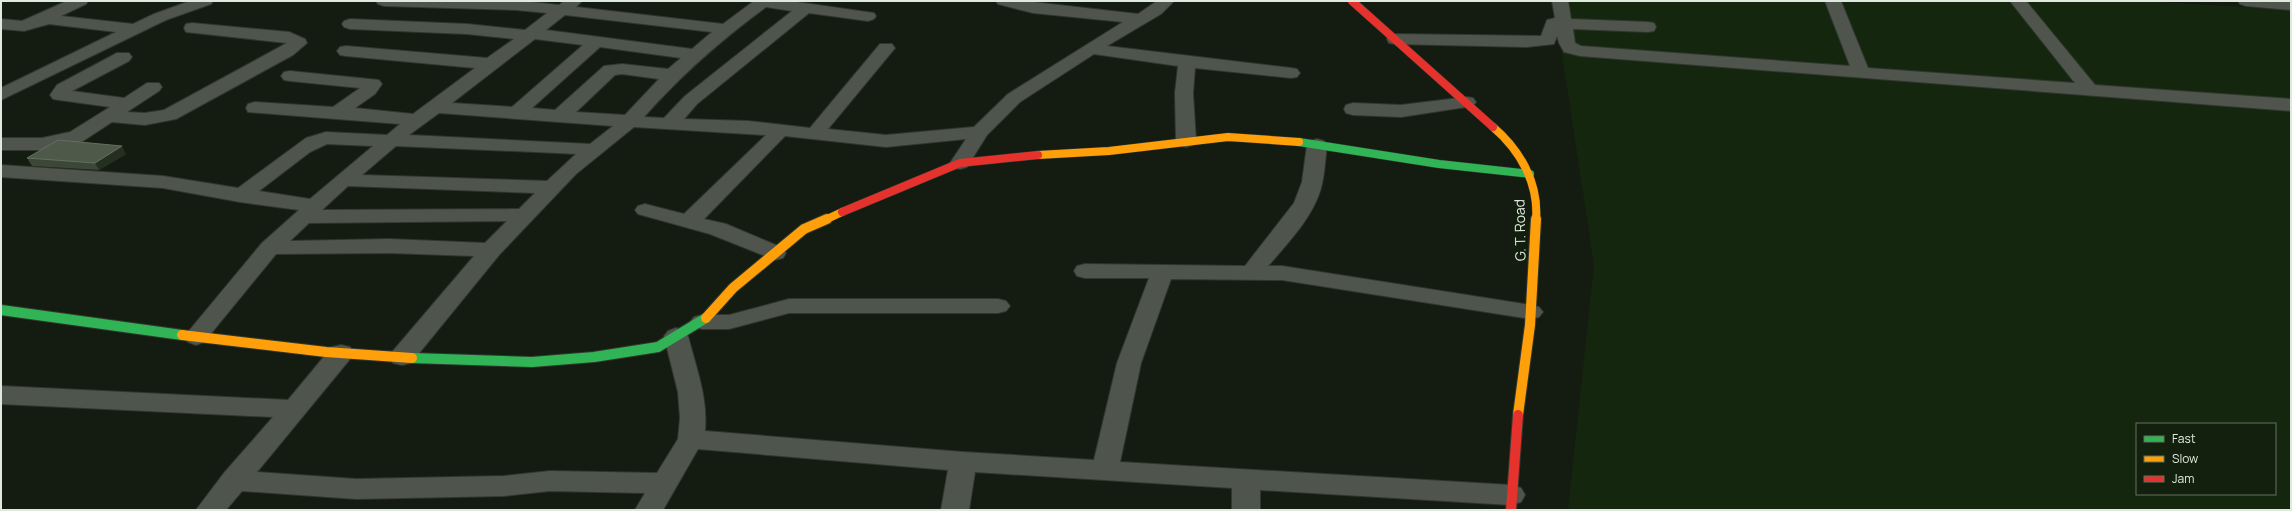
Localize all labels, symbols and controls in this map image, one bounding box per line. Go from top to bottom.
street label: G. T. Road [1509,199,1530,261]
legend [2136,423,2276,495]
text: Fast [2172,430,2196,447]
text: Slow [2172,450,2198,467]
text: Jam [2172,470,2194,487]

